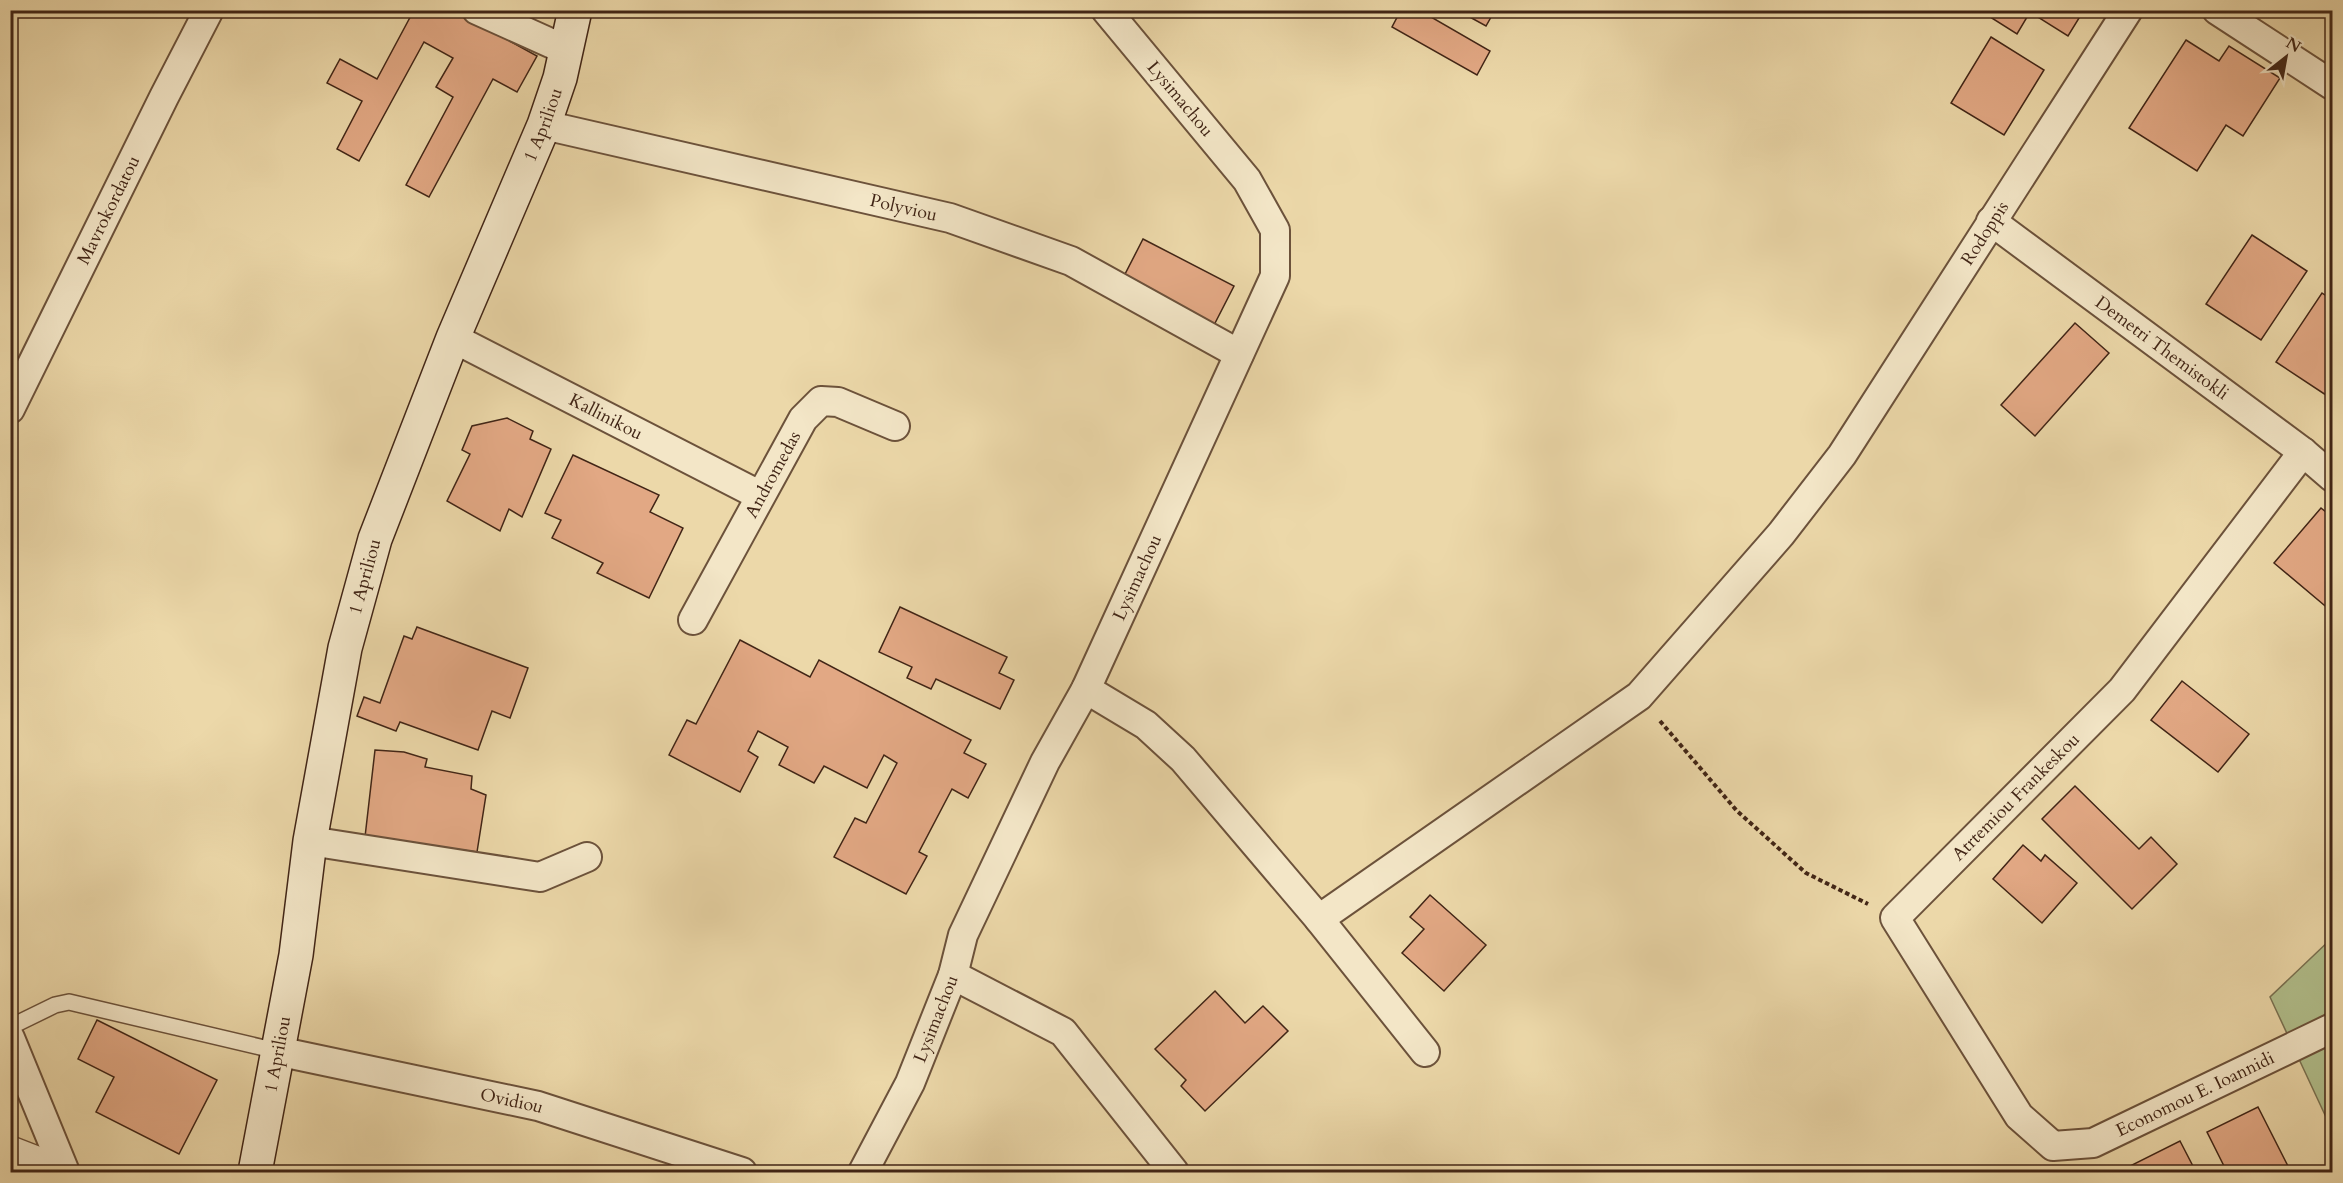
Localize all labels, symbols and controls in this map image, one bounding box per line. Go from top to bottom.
north arrow [2256,27,2316,87]
text: N [2282,32,2305,58]
street label: Lysimachou [1141,56,1219,142]
street label: 1 Apriliou [517,84,568,166]
street label: Mavrokordatou [71,151,146,269]
street label: Polyviou [868,188,940,227]
street label: Rodoppis [1955,196,2015,270]
street label: Demetri Themistokli [2090,290,2234,406]
street label: Kallinikou [565,387,647,446]
street label: Andromedas [739,426,807,522]
street label: Lysimachou [1106,530,1168,625]
street label: 1 Apriliou [342,536,387,617]
street label: Atrtemiou Frankeskou [1947,727,2086,866]
street label: Lysimachou [907,971,964,1066]
street label: 1 Apriliou [258,1014,297,1094]
street label: Economou E. Ioannidi [2112,1045,2278,1143]
street label: Ovidiou [478,1082,547,1120]

